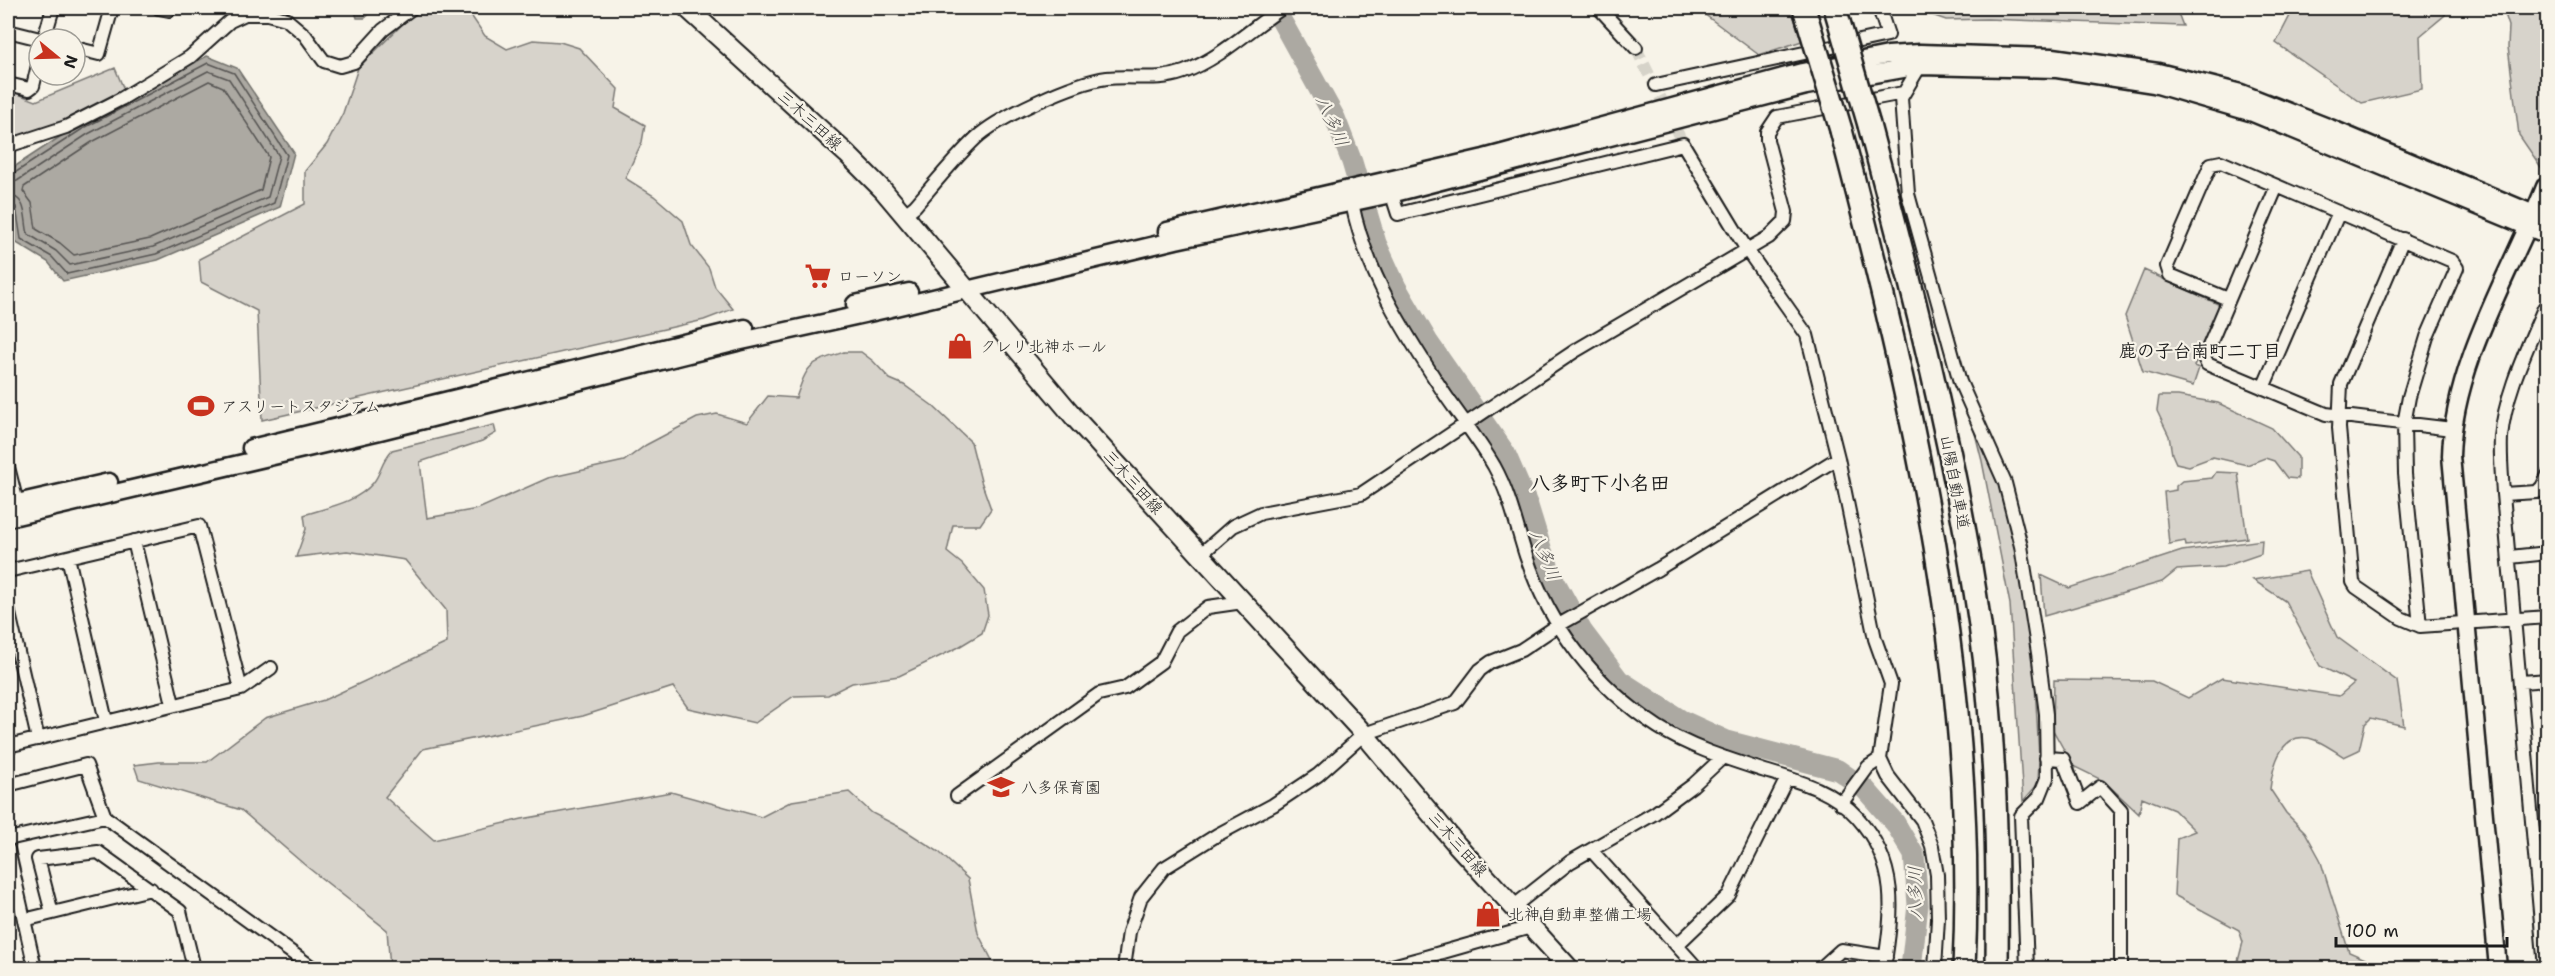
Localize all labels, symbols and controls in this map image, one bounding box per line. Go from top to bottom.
north arrow [27,27,87,87]
text: N [59,52,83,71]
street label: 三木三田線 [773,85,847,155]
water label: 八多川 [1310,91,1354,151]
supermarket icon: ローソン [803,261,833,291]
place label: ローソン [838,266,902,287]
shop icon: クレリ北神ホール [945,331,975,361]
place label: クレリ北神ホール [980,336,1107,357]
district label: 鹿の子台南町二丁目 [2119,339,2281,363]
sports icon: アスリートスタジアム [186,391,216,421]
place label: アスリートスタジアム [221,396,381,417]
street label: 山陽自動車道 [1936,433,1974,531]
street label: 三木三田線 [1098,445,1168,519]
district label: 八多町下小名田 [1530,470,1670,496]
water label: 八多川 [1524,525,1566,585]
school or university icon: 八多保育園 [986,772,1016,802]
place label: 八多保育園 [1021,777,1101,798]
street label: 三木三田線 [1424,807,1492,881]
water label: 八多川 [1903,866,1927,920]
shop icon: 北神自動車整備工場 [1473,899,1503,929]
place label: 北神自動車整備工場 [1508,904,1652,925]
scale bar [2336,910,2507,948]
text: 100 m [2345,919,2399,943]

